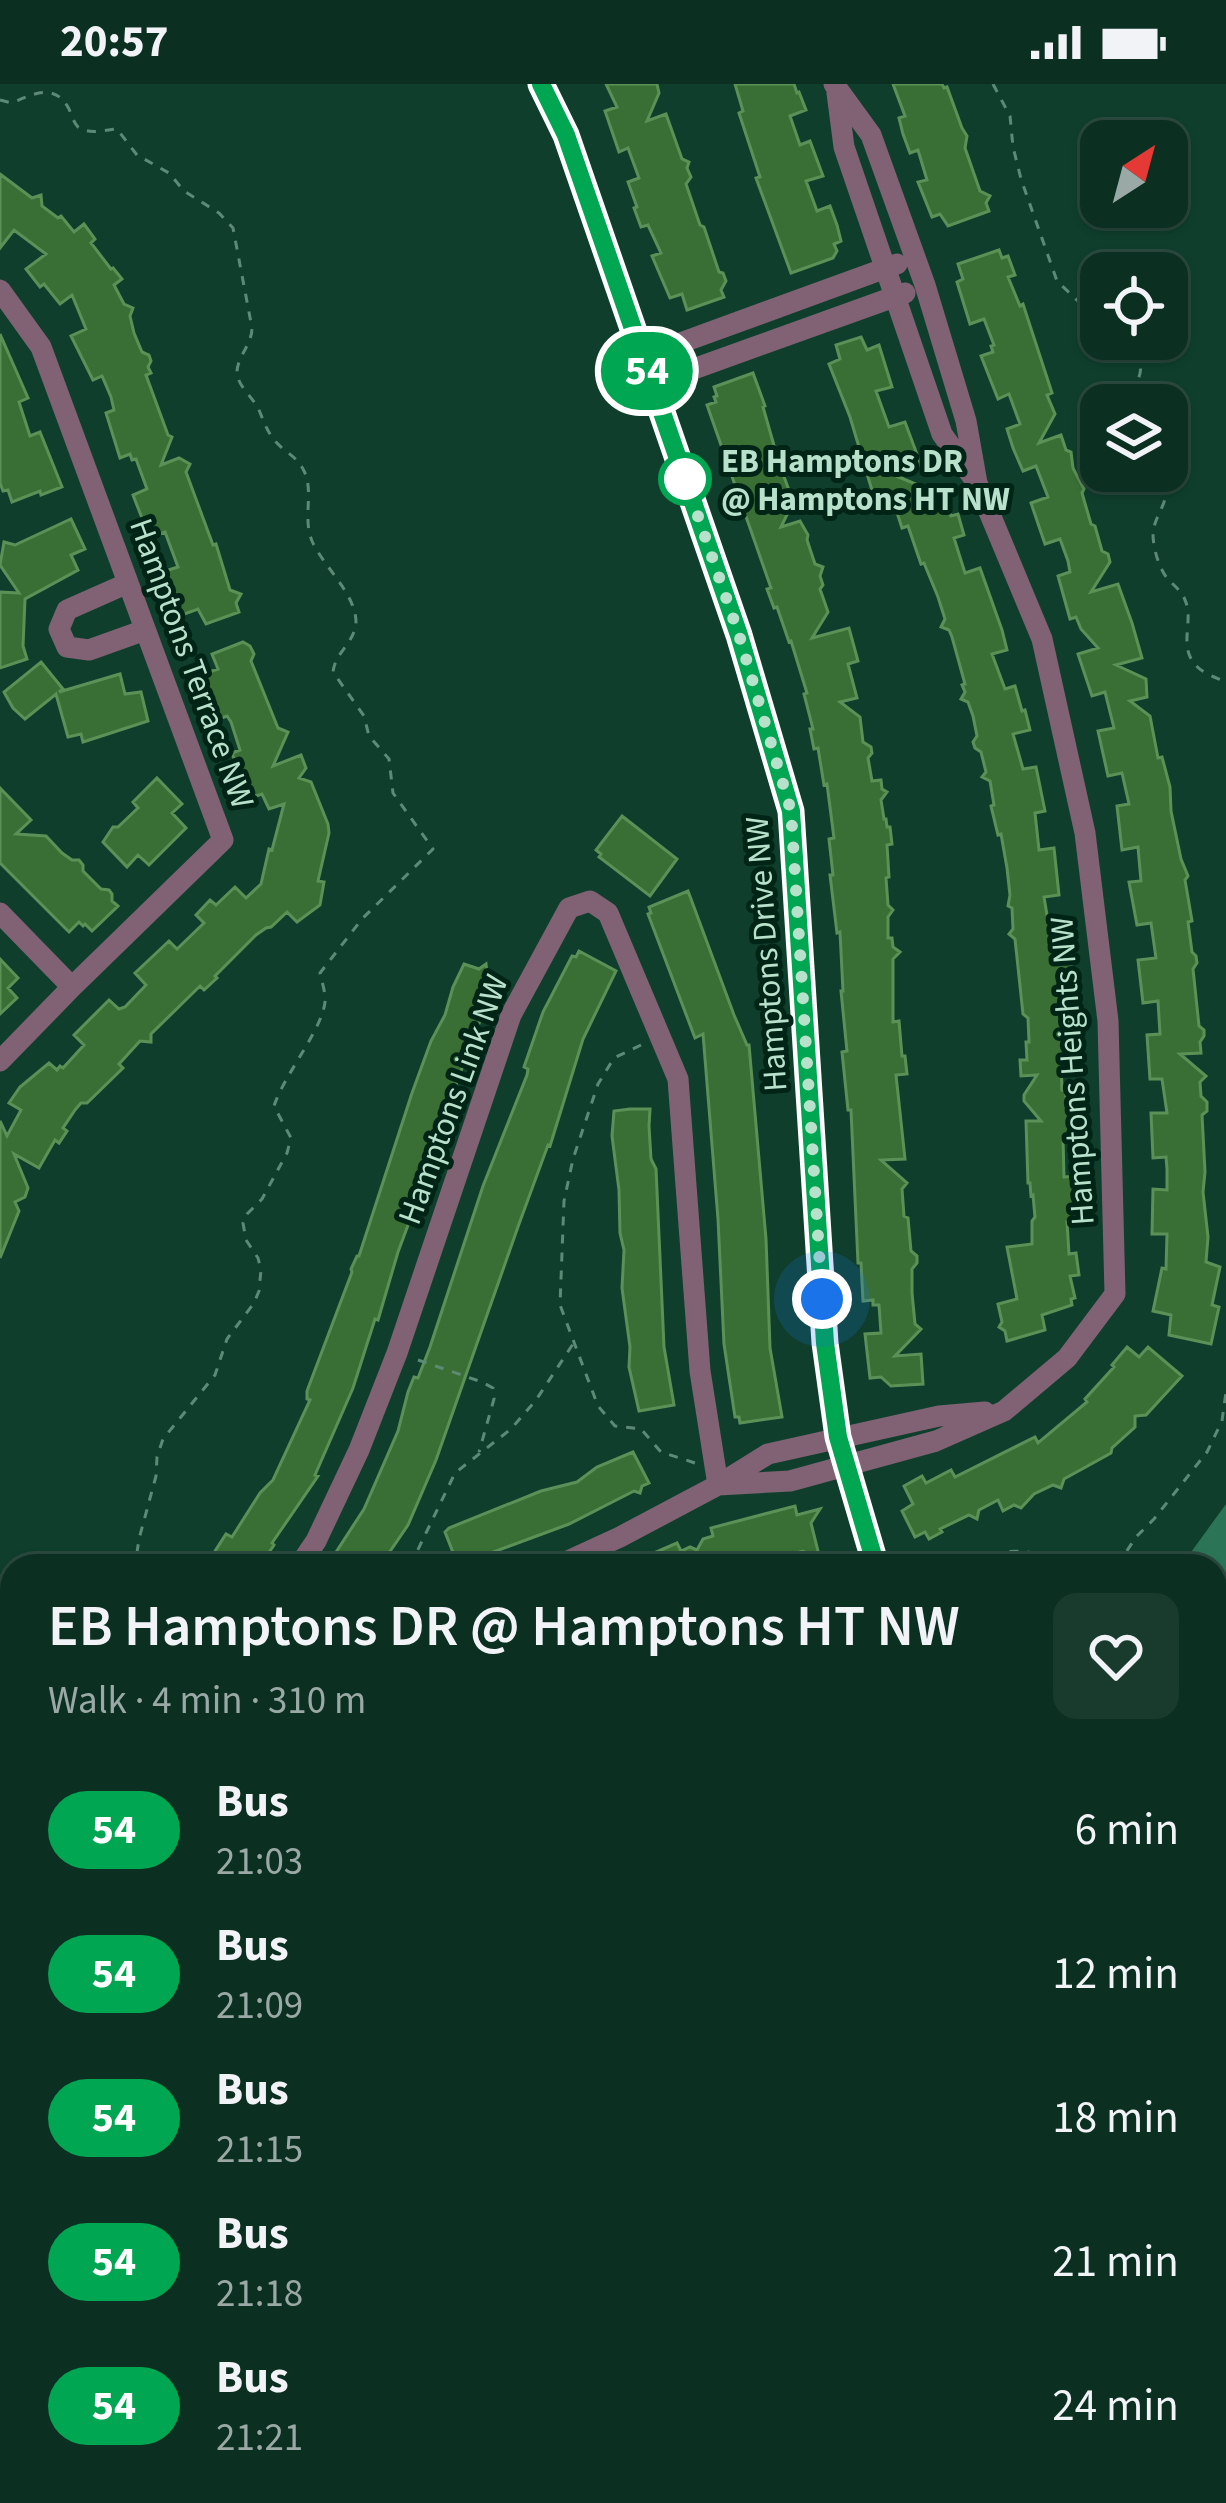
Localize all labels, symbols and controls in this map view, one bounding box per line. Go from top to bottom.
text: 20:57 [60,10,169,74]
north arrow [1080,120,1188,228]
map controls [1080,120,1188,492]
button: locate [1080,252,1188,360]
line badge: 54 [593,332,701,410]
text: 54 [625,341,669,401]
button: layers [1080,384,1188,492]
place label: EB Hamptons DR @ Hamptons HT NW [721,438,1010,523]
marker: EB Hamptons DR @ Hamptons HT NW [660,454,710,504]
street label: Hamptons Terrace NW [117,512,266,815]
street label: Hamptons Drive NW [733,815,800,1093]
street label: Hamptons Heights NW [1038,915,1107,1227]
street label: Hamptons Link NW [386,968,520,1231]
your location [792,1269,852,1329]
text: EB Hamptons DR @ Hamptons HT NW [48,1587,960,1668]
button: heart [1053,1593,1179,1719]
text: Walk · 4 min · 310 m [48,1673,366,1729]
text: Bus [216,1770,289,1834]
text: 6 min [1075,1798,1179,1862]
text: 54 [92,1800,136,1860]
text: 21:03 [216,1834,303,1890]
text: Bus [216,1914,289,1978]
text: 12 min [1052,1942,1179,2006]
text: 54 [92,1944,136,2004]
text: 21:09 [216,1978,303,2034]
text: Bus [216,2058,289,2122]
text: 18 min [1052,2086,1179,2150]
text: 54 [92,2088,136,2148]
text: 21:15 [216,2122,303,2178]
text: Bus [216,2202,289,2266]
text: 21 min [1052,2230,1179,2294]
text: 54 [92,2232,136,2292]
text: 21:18 [216,2266,303,2322]
text: Bus [216,2346,289,2410]
text: 24 min [1052,2374,1179,2438]
text: 54 [92,2376,136,2436]
text: 21:21 [216,2410,303,2466]

